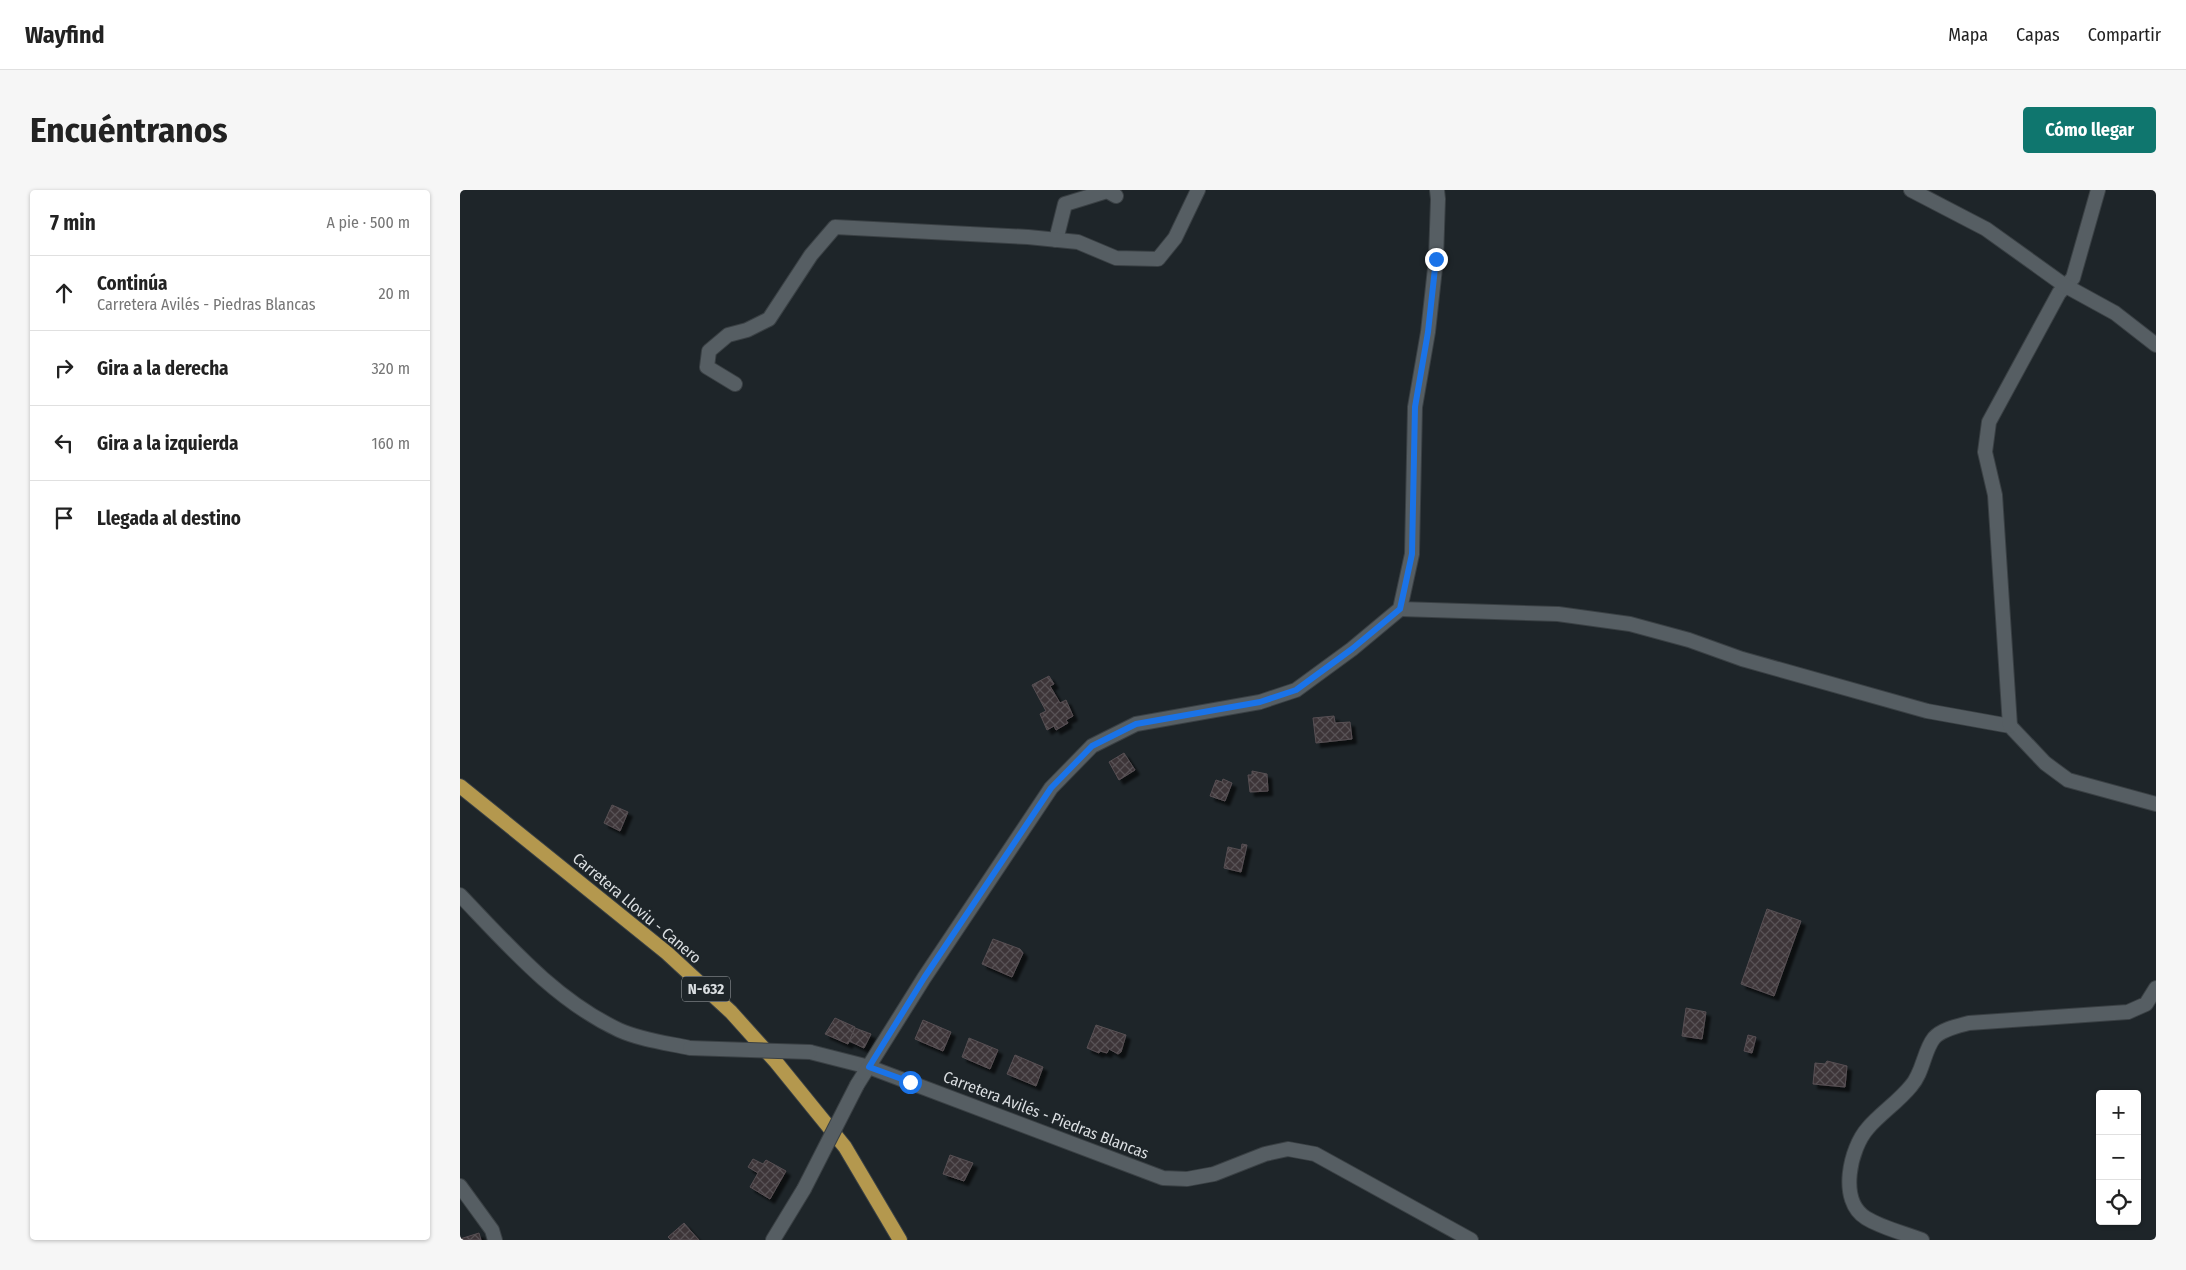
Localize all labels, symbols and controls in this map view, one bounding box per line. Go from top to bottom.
text: Wayfind [25,21,105,49]
text: Mapa [1948,24,1988,46]
text: Capas [2016,24,2060,46]
text: Compartir [2088,24,2161,46]
button: Cómo llegar [2023,107,2156,153]
text: Encuéntranos [30,109,228,151]
text: 7 min [50,210,96,236]
text: A pie · 500 m [326,213,410,232]
route end [1425,248,1448,271]
text: Continúa [97,272,168,295]
icon: ahead [50,279,78,307]
text: 20 m [379,284,410,303]
text: Carretera Avilés - Piedras Blancas [97,295,316,314]
icon: right [50,354,78,382]
text: Gira a la derecha [97,357,229,380]
text: 320 m [371,359,410,378]
icon: left [50,429,78,457]
text: Gira a la izquierda [97,432,239,455]
text: 160 m [371,434,410,453]
icon: arrive [50,504,78,532]
text: Llegada al destino [97,507,241,530]
street label: Carretera Lloviu - Canero [569,849,705,967]
road number: N-632 [682,976,730,1002]
street label: Carretera Avilés - Piedras Blancas [941,1067,1152,1163]
route start [899,1071,922,1094]
map controls [2096,1090,2141,1225]
button: + [2096,1090,2141,1135]
button: − [2096,1135,2141,1180]
button: locate [2096,1180,2141,1225]

